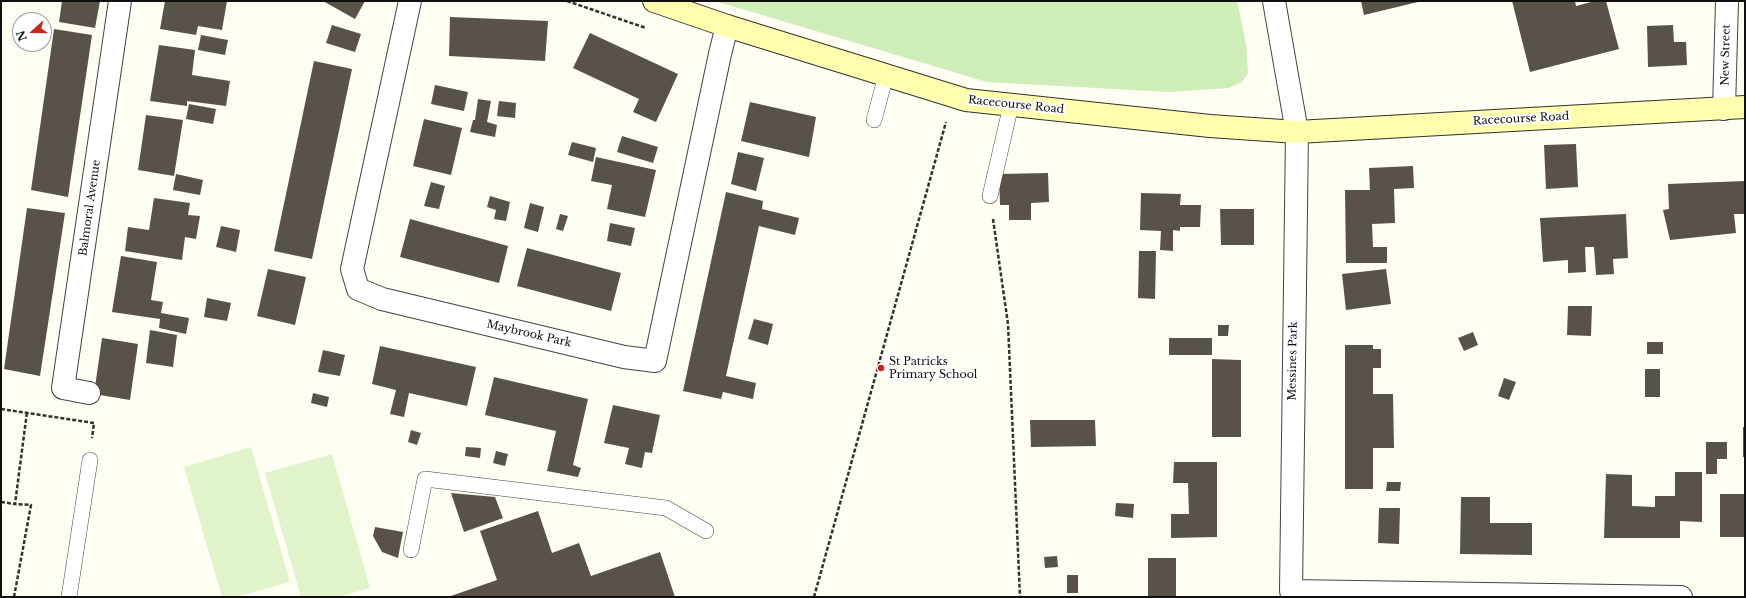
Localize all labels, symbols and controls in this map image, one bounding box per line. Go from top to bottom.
north arrow [12,12,52,52]
street label: New Street [1719,24,1733,86]
text: N [13,29,30,43]
street label: Racecourse Road [967,93,1065,117]
street label: Racecourse Road [1473,110,1569,128]
street label: Balmoral Avenue [77,159,103,257]
street label: Maybrook Park [485,318,573,350]
street label: Messines Park [1286,321,1300,401]
place label: St Patricks Primary School [889,355,977,381]
marker: St Patricks Primary School [876,363,886,373]

